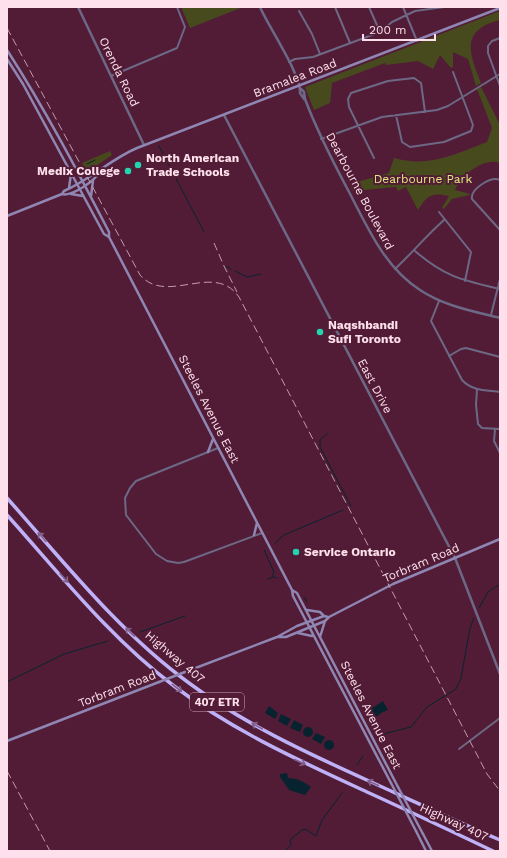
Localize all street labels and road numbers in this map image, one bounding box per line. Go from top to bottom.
street label: Orenda Road [96,35,142,109]
street label: Bramalea Road [251,56,339,100]
street label: Dearbourne Boulevard [323,130,397,252]
street label: Steeles Avenue East [176,353,242,465]
street label: East Drive [355,356,395,416]
street label: Torbram Road [381,541,461,585]
street label: Highway 407 [142,628,208,686]
street label: Steeles Avenue East [338,659,404,771]
street label: Torbram Road [76,668,158,710]
road number: 407 ETR [190,693,244,711]
street label: Highway 407 [418,800,490,844]

